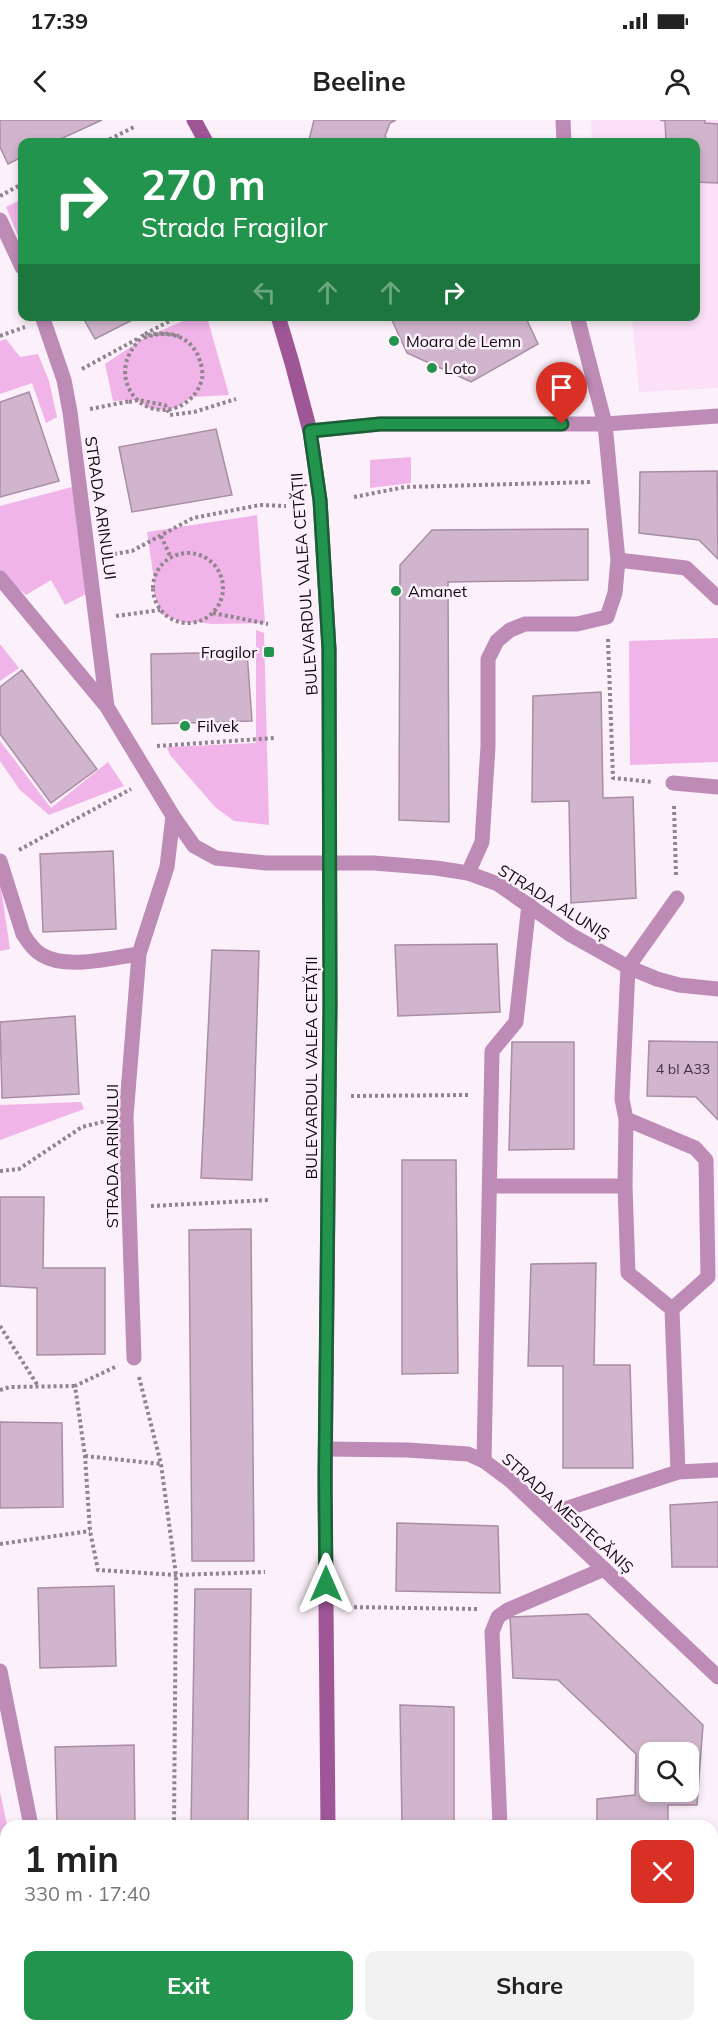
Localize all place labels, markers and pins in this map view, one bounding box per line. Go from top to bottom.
place label: Moara de Lemn [406,331,521,351]
marker: Moara de Lemn [387,334,401,348]
place label: Loto [444,358,476,378]
marker: Loto [425,361,439,375]
pin [536,362,587,424]
place label: Amanet [408,581,467,601]
marker: Amanet [389,584,403,598]
place label: Fragilor [201,642,257,662]
marker: Fragilor [262,645,276,659]
place label: Filvek [197,716,240,736]
marker: Filvek [178,719,192,733]

